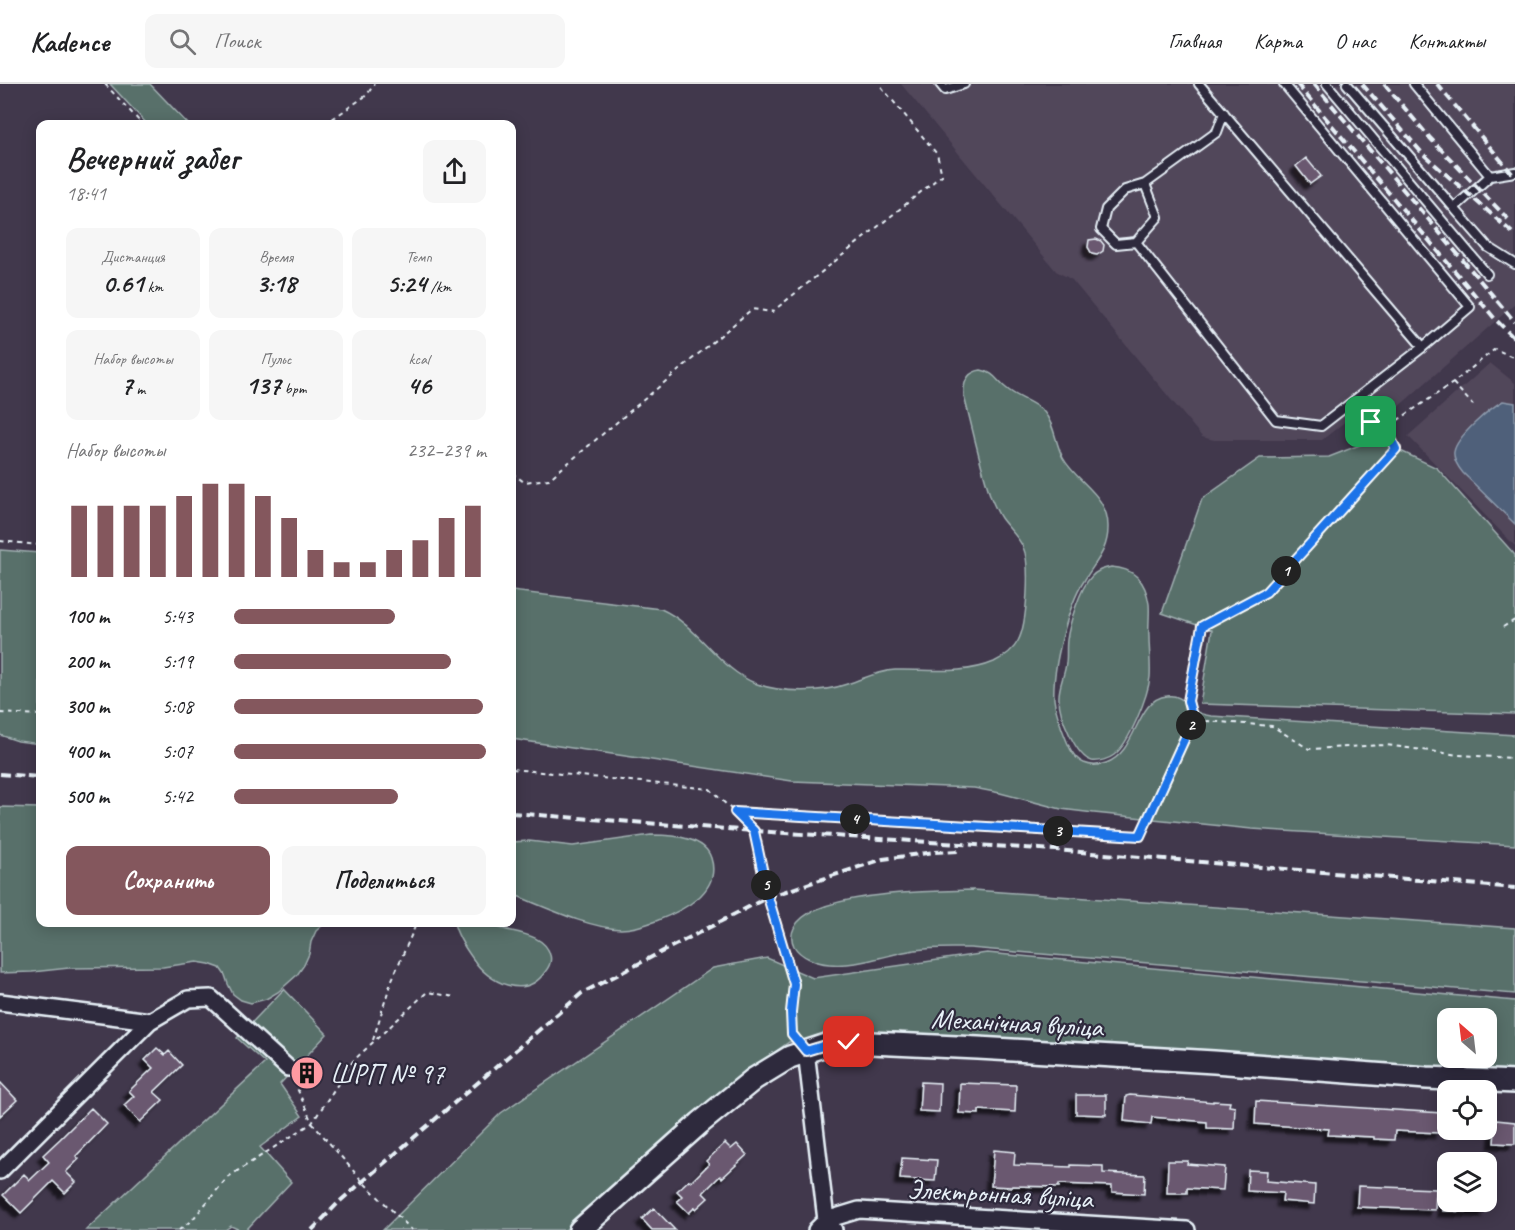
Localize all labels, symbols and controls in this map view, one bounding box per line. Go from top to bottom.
search box [145,14,565,68]
text: Kadence [30,24,109,59]
icon: search [166,25,199,58]
text: Поиск [214,27,261,55]
text: Главная [1168,28,1221,54]
text: Карта [1254,28,1302,54]
text: О нас [1335,28,1376,54]
text: Контакты [1409,28,1485,54]
text: Вечерний забег [66,137,239,179]
button: share [423,140,486,203]
text: 18:41 [66,181,106,206]
text: Дистанция [101,247,165,267]
text: Время [259,247,293,267]
text: Темп [406,247,432,267]
text: 0.61 [103,267,144,300]
text: 3:18 [256,267,296,300]
text: 5:24 [387,267,427,300]
text: km [144,277,163,297]
text: /km [427,277,451,297]
text: Набор высоты [93,349,173,369]
text: Пульс [261,349,291,369]
text: kcal [408,349,430,369]
text: 7 [121,369,132,402]
text: 137 [246,369,281,402]
text: 46 [407,369,431,402]
text: m [132,379,145,399]
text: bpm [281,379,306,399]
pin [1345,396,1396,447]
icon: arrive [1354,405,1387,438]
text: Набор высоты [66,438,165,463]
text: 232–239 m [407,438,486,463]
pin: 1 [1271,556,1301,586]
text: 1 [1282,561,1290,581]
text: 100 m [66,604,109,629]
text: 5:43 [162,604,193,629]
text: 200 m [66,649,109,674]
text: 5:19 [162,649,193,674]
text: 300 m [66,694,109,719]
text: 5:08 [162,694,193,719]
pin: 2 [1176,710,1206,740]
text: 2 [1187,715,1195,735]
text: 400 m [66,739,109,764]
text: 5:07 [162,739,193,764]
text: 500 m [66,784,109,809]
text: 5:42 [162,784,193,809]
pin: 4 [840,804,870,834]
text: 4 [851,809,859,829]
pin: 3 [1043,816,1073,846]
text: 3 [1054,821,1062,841]
button: Сохранить [66,846,270,915]
button: Поделиться [282,846,486,915]
pin: 5 [751,870,781,900]
text: 5 [763,875,769,895]
street label: Механічная вуліца [930,1001,1105,1045]
north arrow [1437,1008,1497,1068]
map controls [1437,1008,1497,1212]
pin [823,1016,874,1067]
icon: check [832,1025,865,1058]
building icon: ШРП № 97 [289,1055,325,1091]
place label: ШРП № 97 [330,1056,446,1091]
button: locate [1437,1080,1497,1140]
button: layers [1437,1152,1497,1212]
street label: Электронная вуліца [906,1171,1095,1216]

